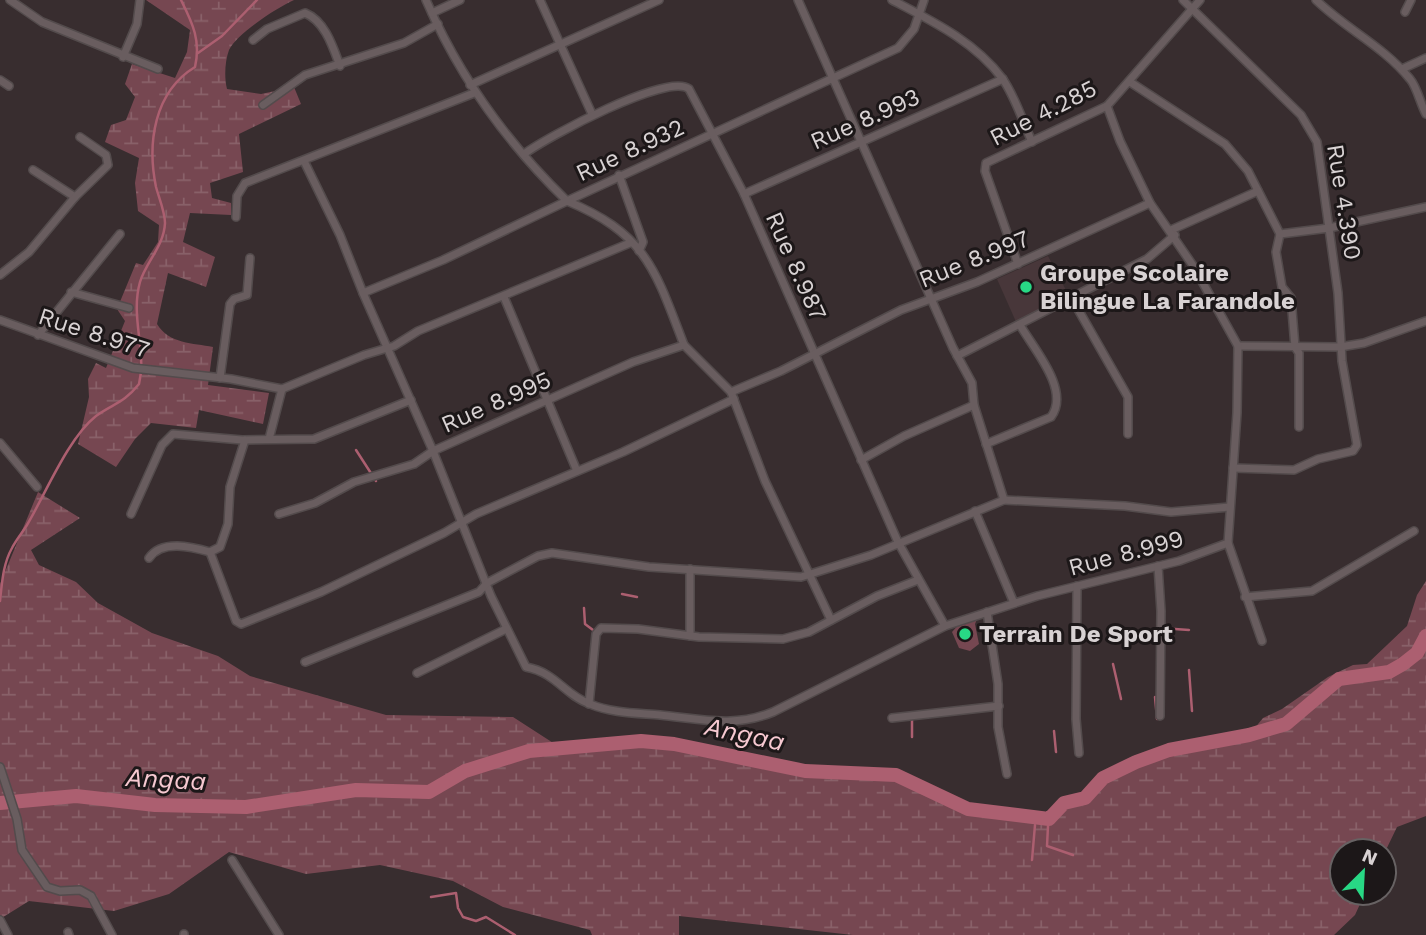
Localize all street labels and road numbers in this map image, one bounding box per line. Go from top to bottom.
street label: Rue 4.285 [985,74,1101,152]
street label: Rue 8.993 [806,82,924,156]
street label: Rue 8.932 [572,113,688,187]
street label: Rue 4.390 [1321,142,1367,262]
street label: Rue 8.987 [760,207,832,325]
street label: Rue 8.997 [915,224,1033,294]
street label: Rue 8.977 [35,302,153,364]
street label: Rue 8.995 [437,365,555,439]
street label: Rue 8.999 [1065,524,1187,582]

